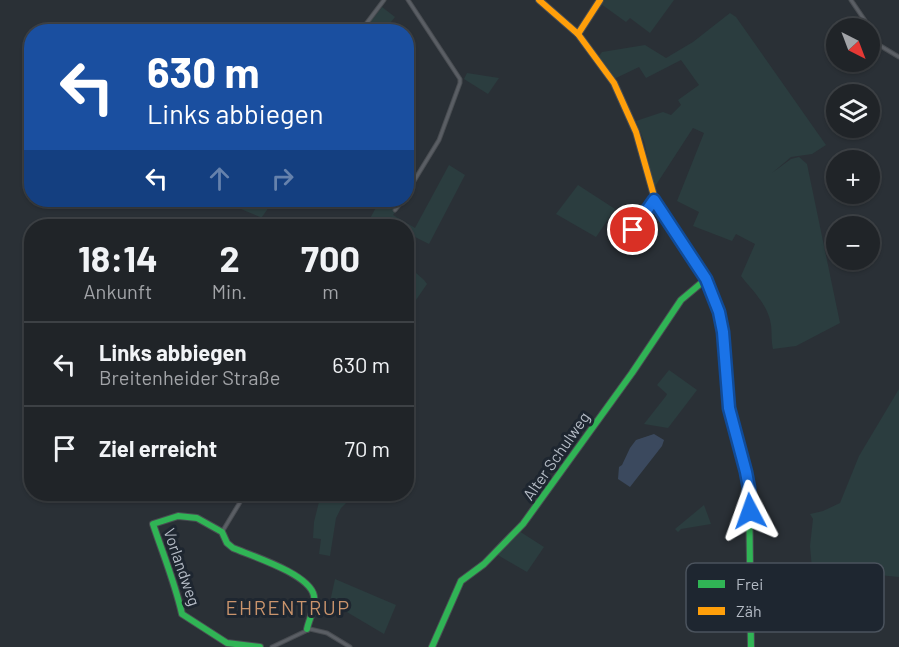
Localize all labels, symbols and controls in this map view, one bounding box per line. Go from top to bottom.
north arrow [826,18,880,72]
map controls [826,18,880,270]
text: 630 m [147,46,260,96]
icon: left [48,48,126,126]
button: layers [826,84,880,138]
text: Links abbiegen [147,97,323,129]
button: + [826,150,880,204]
icon: left [140,162,173,195]
icon: ahead [203,162,236,195]
icon: right [266,162,299,195]
pin [607,204,658,255]
icon: arrive [616,213,649,246]
button: − [826,216,880,270]
text: 18:14 [78,236,158,279]
text: 2 [219,236,240,279]
text: 700 [301,236,360,279]
text: Ankunft [83,279,152,303]
text: Min. [212,279,247,303]
text: m [322,279,339,303]
text: Links abbiegen [99,339,247,365]
icon: left [48,348,81,381]
text: 630 m [332,351,390,377]
text: Breitenheider Straße [99,365,280,389]
street label: Alter Schulweg [518,408,593,504]
icon: arrive [48,432,81,465]
text: Ziel erreicht [99,435,217,461]
text: 70 m [345,435,390,461]
position arrow [718,479,782,543]
street label: Vorlandweg [160,526,205,608]
legend [686,563,884,632]
text: Frei [736,574,763,593]
district label: EHRENTRUP [226,595,350,619]
text: Zäh [736,601,762,620]

